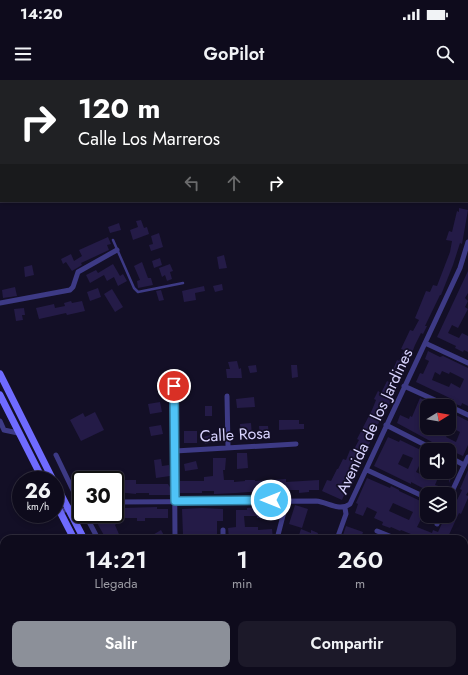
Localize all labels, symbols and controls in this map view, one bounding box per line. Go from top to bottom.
text: 14:20 [20,3,63,25]
text: GoPilot [204,41,264,67]
icon: menu [12,43,34,65]
icon: search [434,43,456,65]
text: 120 m [78,88,161,129]
icon: right [12,96,64,148]
text: Calle Los Marreros [78,126,220,152]
icon: left [181,172,203,194]
icon: ahead [223,172,245,194]
icon: right [265,172,287,194]
street label: Avenida de los Jardines [331,345,418,498]
pin [157,369,191,403]
icon: arrive [163,375,185,397]
north arrow [420,399,456,435]
map controls [420,399,456,523]
street label: Calle Rosa [199,421,271,448]
button: sound [420,443,456,479]
speed limit sign: 30 [72,471,124,523]
text: 26 [25,477,51,506]
position arrow [250,479,292,521]
button: layers [420,487,456,523]
text: km/h [27,499,49,514]
text: 14:21 [85,542,147,577]
text: 1 [236,542,248,577]
text: 260 [337,542,383,577]
text: Llegada [95,574,137,593]
text: min [232,574,252,593]
text: m [355,574,365,593]
button: Salir [12,621,230,667]
button: Compartir [238,621,456,667]

